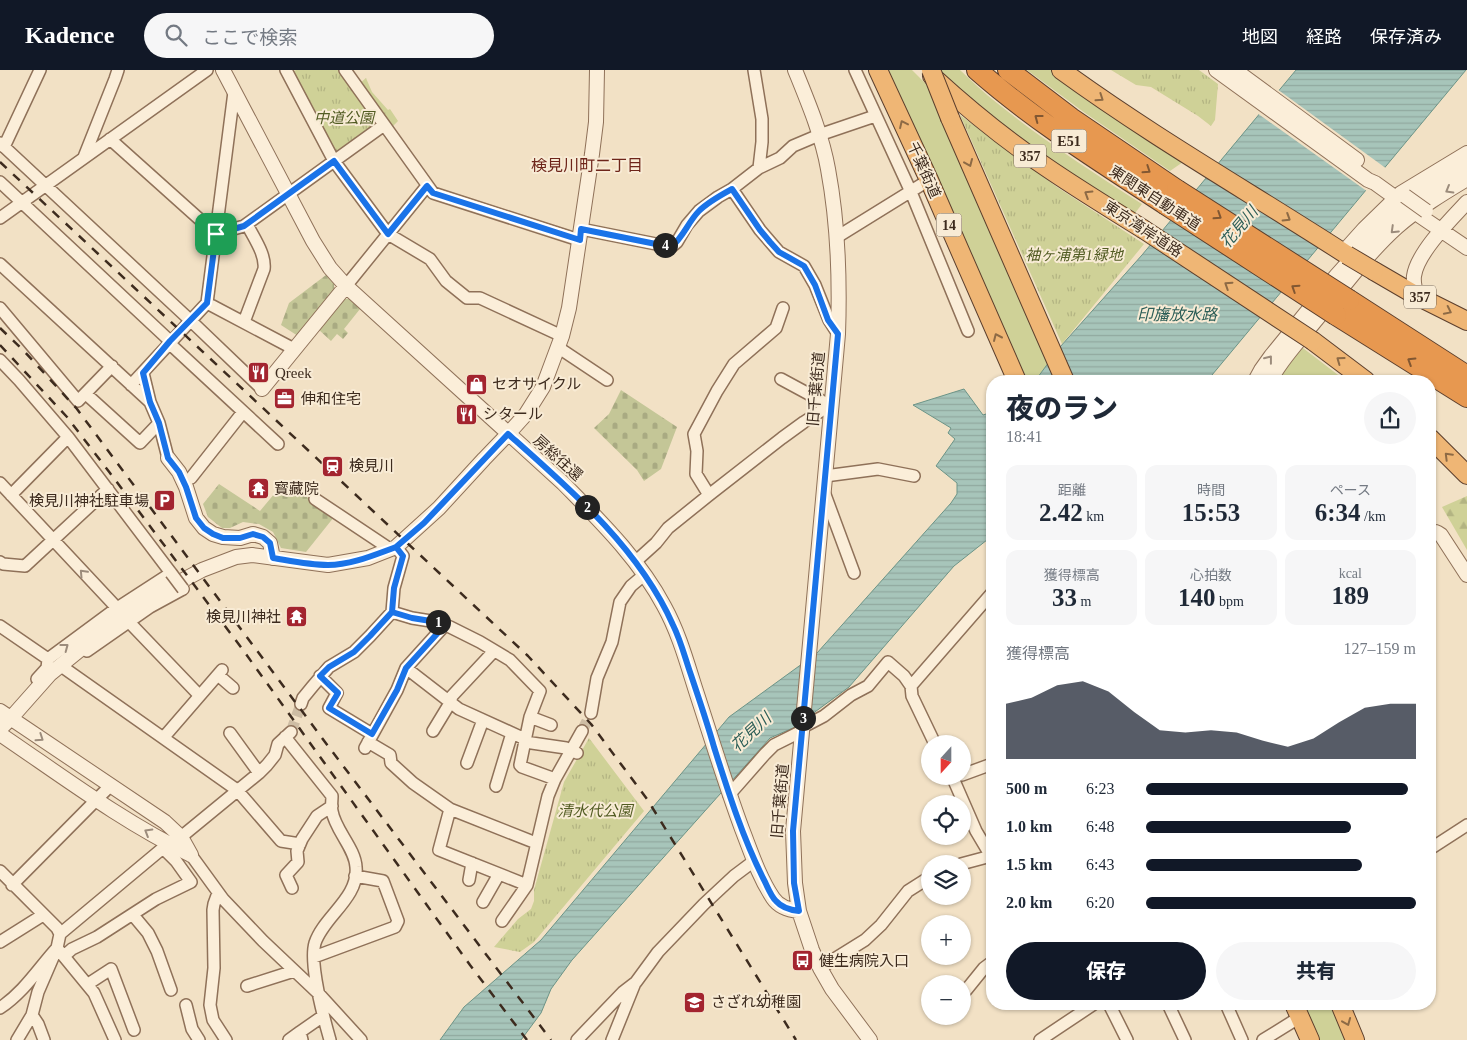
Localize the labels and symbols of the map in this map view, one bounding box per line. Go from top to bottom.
one-way arrow [1095,92,1104,101]
park label: 中道公園 [314,110,376,126]
one-way arrow [1035,116,1044,124]
one-way arrow [899,120,909,129]
road number: E51 [1052,129,1086,152]
street label: 千葉街道 [904,139,944,201]
road number: 357 [1014,144,1046,168]
district label: 検見川町二丁目 [531,157,643,174]
one-way arrow [962,158,973,167]
street label: 東関東自動車道 [1107,163,1203,233]
one-way arrow [1142,164,1151,173]
one-way arrow [1446,183,1455,193]
one-way arrow [1084,191,1093,200]
street label: 東京湾岸道路 [1101,198,1185,260]
water label: 花見川 [1217,202,1262,251]
one-way arrow [1212,210,1221,219]
one-way arrow [1281,211,1290,221]
pin [195,213,237,255]
road number: 14 [936,214,962,236]
one-way arrow [1391,224,1400,233]
pin: 4 [652,232,678,258]
park label: 袖ヶ浦第1緑地 [1025,247,1125,263]
one-way arrow [1225,281,1234,291]
one-way arrow [1291,285,1301,294]
road number: 357 [1404,286,1436,308]
one-way arrow [1442,305,1451,315]
water label: 印旛放水路 [1137,306,1219,323]
one-way arrow [993,333,1004,342]
street label: 旧千葉街道 [805,351,827,427]
one-way arrow [1263,356,1271,365]
one-way arrow [1336,357,1346,366]
one-way arrow [1407,358,1416,368]
restaurant icon: Qreek [247,361,271,385]
place label: Qreek [275,365,312,381]
shop icon: セオサイクル [464,372,488,396]
place label: セオサイクル [492,376,581,392]
office icon: 伸和住宅 [273,387,297,411]
place label: 伸和住宅 [301,391,361,407]
restaurant icon: シタール [455,402,479,426]
place label: シタール [483,406,543,422]
street label: 房総往還 [530,432,586,484]
one-way arrow [1445,453,1454,462]
station icon: 検見川 [321,454,345,478]
place label: 検見川 [349,458,394,474]
temple icon: 寳藏院 [246,477,270,501]
place label: 寳藏院 [274,481,319,497]
parking icon: 検見川神社駐車場 [153,489,177,513]
place label: 検見川神社駐車場 [29,493,149,509]
pin: 2 [574,494,600,520]
one-way arrow [80,569,89,578]
temple icon: 検見川神社 [285,605,309,629]
place label: 検見川神社 [206,609,281,625]
pin: 1 [426,610,450,634]
one-way arrow [59,644,69,653]
pin: 3 [790,706,816,730]
water label: 花見川 [728,708,776,755]
one-way arrow [35,732,44,741]
north arrow [921,735,971,785]
street label: 旧千葉街道 [769,763,791,839]
park label: 清水代公園 [557,803,634,819]
one-way arrow [145,828,154,838]
bus stop icon: 健生病院入口 [791,949,815,973]
place label: 健生病院入口 [819,953,909,969]
school or university icon: さざれ幼稚園 [683,990,707,1014]
place label: さざれ幼稚園 [711,994,801,1010]
one-way arrow [1341,1017,1351,1026]

